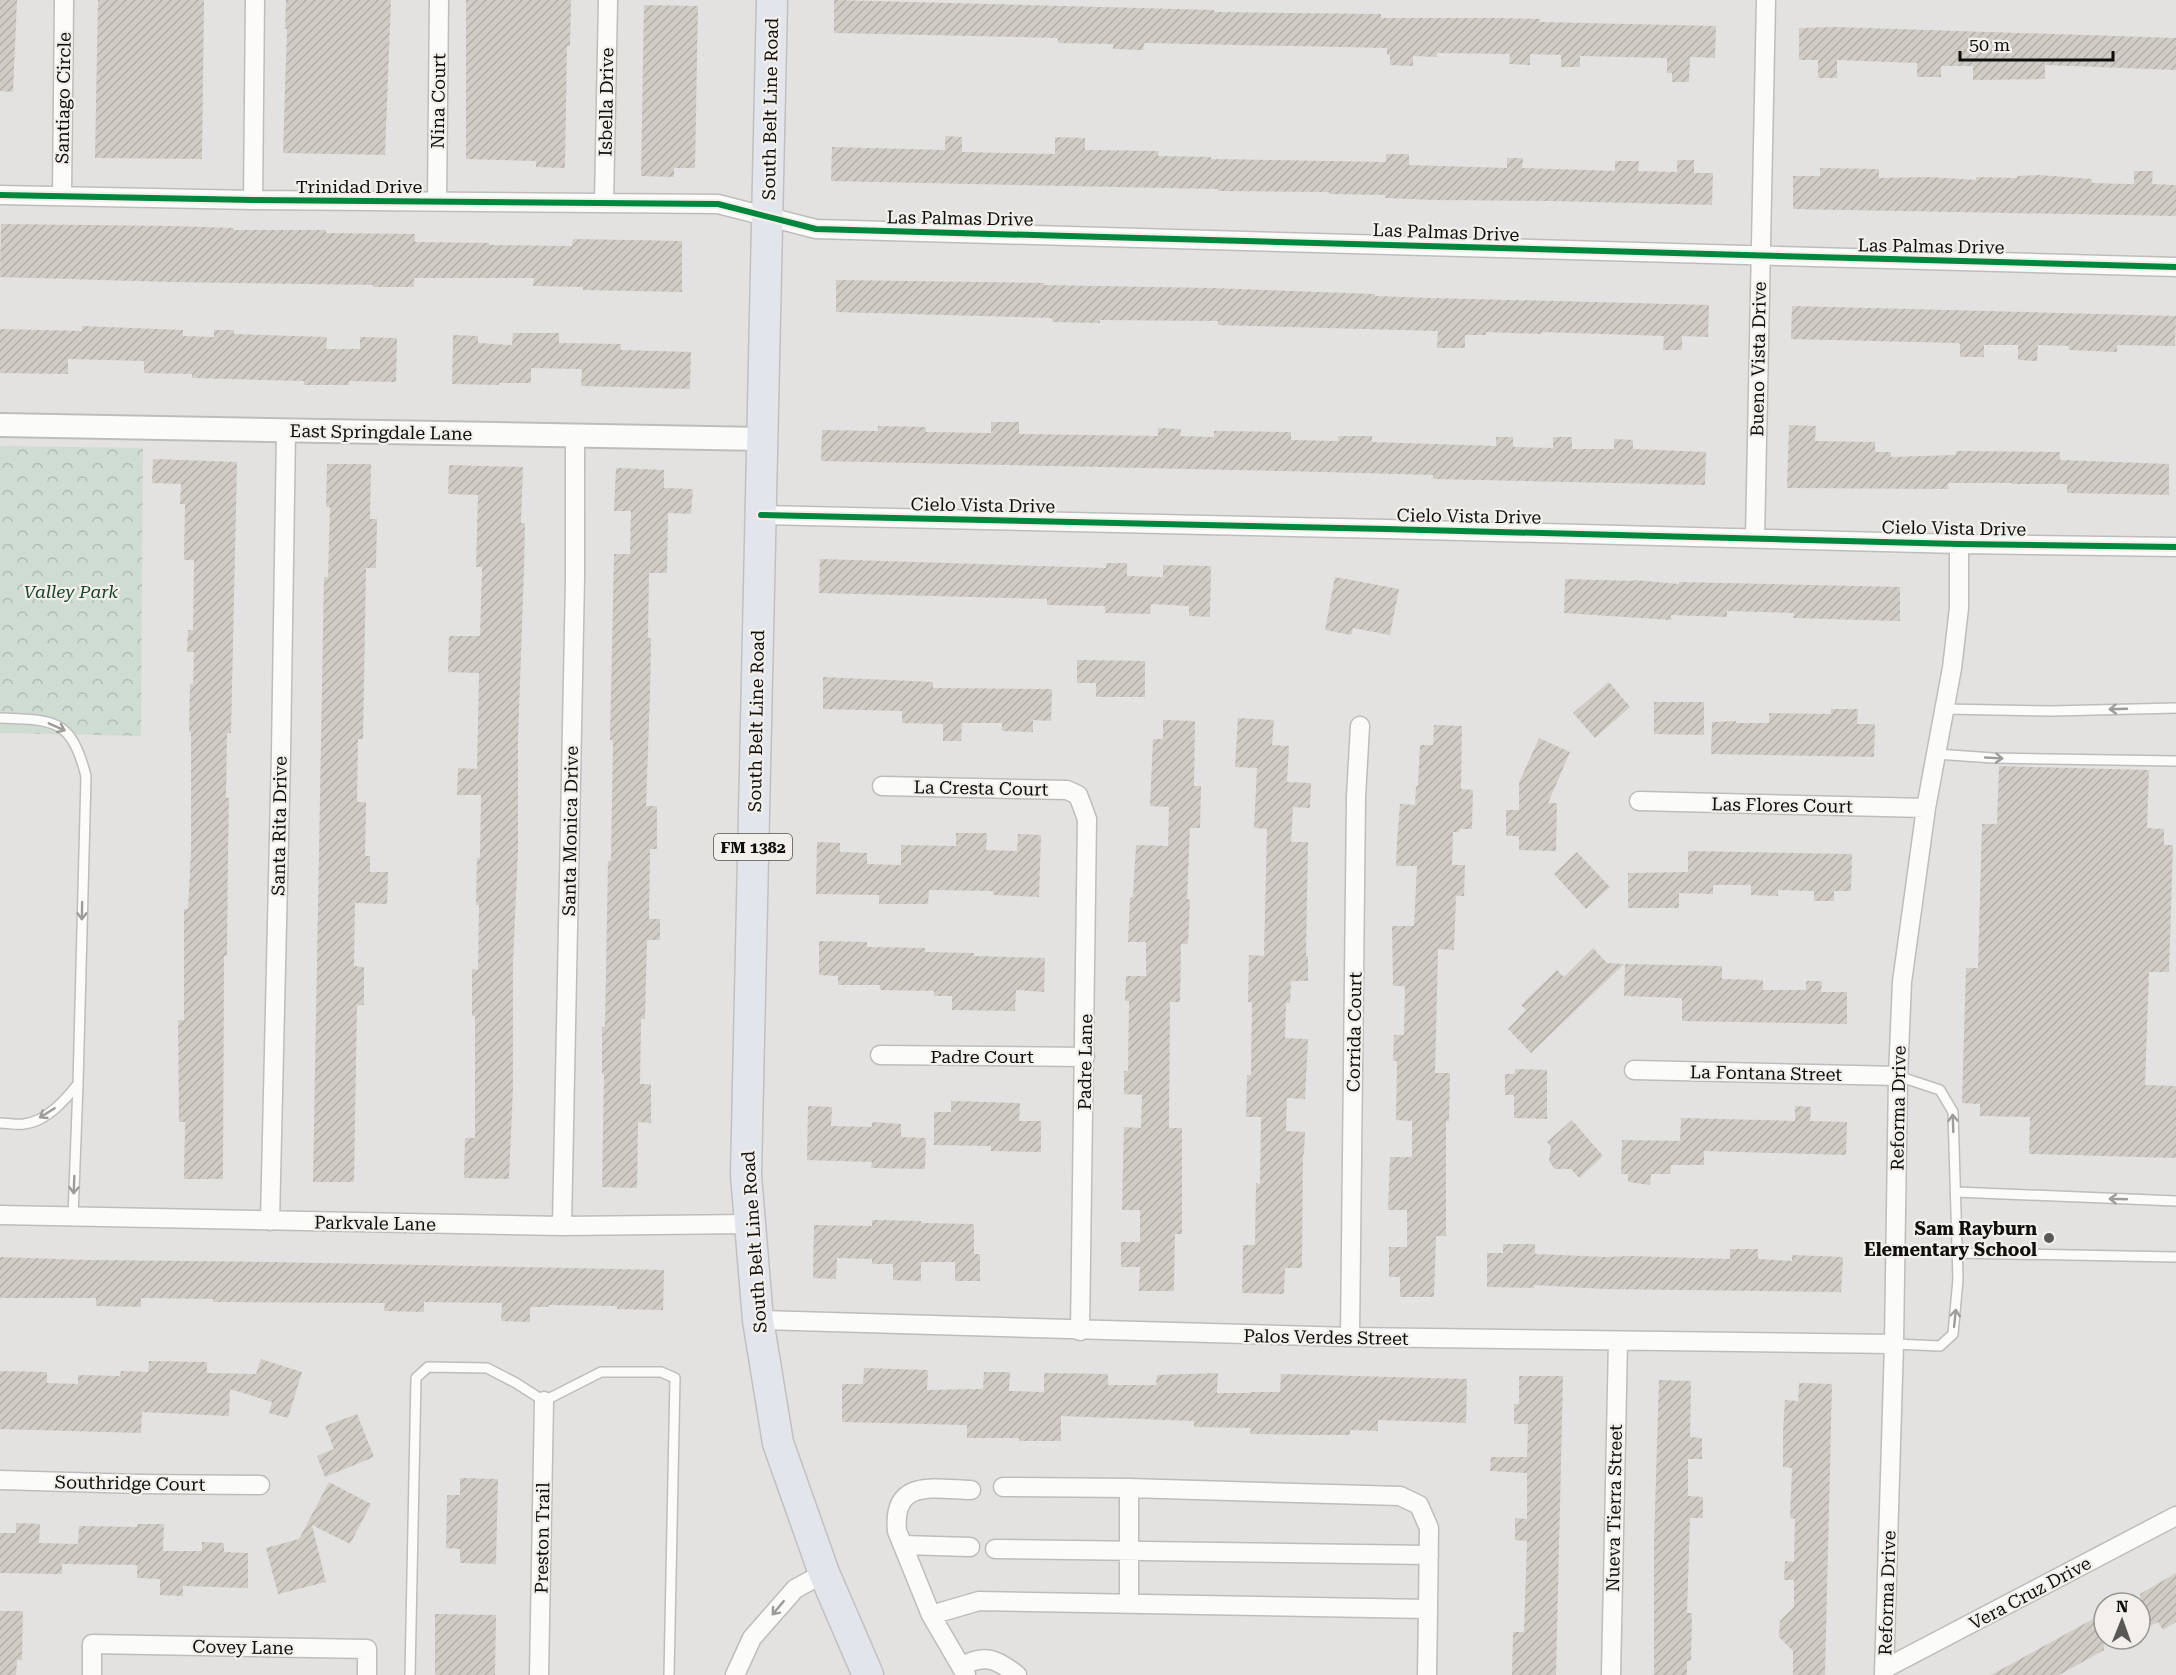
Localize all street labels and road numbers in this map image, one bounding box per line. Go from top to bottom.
street label: South Belt Line Road [758,17,782,200]
street label: Santiago Circle [51,32,75,164]
street label: Isbella Drive [595,47,617,157]
street label: Nina Court [427,53,449,149]
street label: Trinidad Drive [296,176,422,197]
street label: Las Palmas Drive [886,206,1034,230]
street label: Las Palmas Drive [1372,219,1520,245]
street label: Las Palmas Drive [1857,234,2005,258]
street label: Bueno Vista Drive [1746,281,1770,437]
street label: East Springdale Lane [290,420,473,444]
street label: Cielo Vista Drive [911,493,1056,517]
street label: Cielo Vista Drive [1397,504,1542,528]
street label: Cielo Vista Drive [1882,516,2027,540]
street label: South Belt Line Road [744,629,768,812]
street label: Santa Monica Drive [558,746,582,916]
street label: Santa Rita Drive [267,756,291,896]
street label: La Cresta Court [913,776,1049,800]
street label: Las Flores Court [1711,793,1853,817]
road number: FM 1382 [714,834,792,860]
street label: Corrida Court [1342,971,1366,1092]
street label: Padre Lane [1074,1013,1096,1110]
street label: Reforma Drive [1886,1045,1910,1171]
street label: Padre Court [930,1046,1034,1067]
street label: La Fontana Street [1690,1061,1843,1085]
street label: South Belt Line Road [737,1150,771,1334]
street label: Parkvale Lane [314,1211,436,1235]
street label: Palos Verdes Street [1243,1325,1409,1349]
street label: Nueva Tierra Street [1602,1424,1626,1592]
street label: Southridge Court [54,1471,206,1495]
street label: Preston Trail [531,1482,553,1594]
street label: Reforma Drive [1874,1530,1900,1656]
street label: Vera Cruz Drive [1966,1552,2094,1634]
street label: Covey Lane [192,1636,294,1658]

